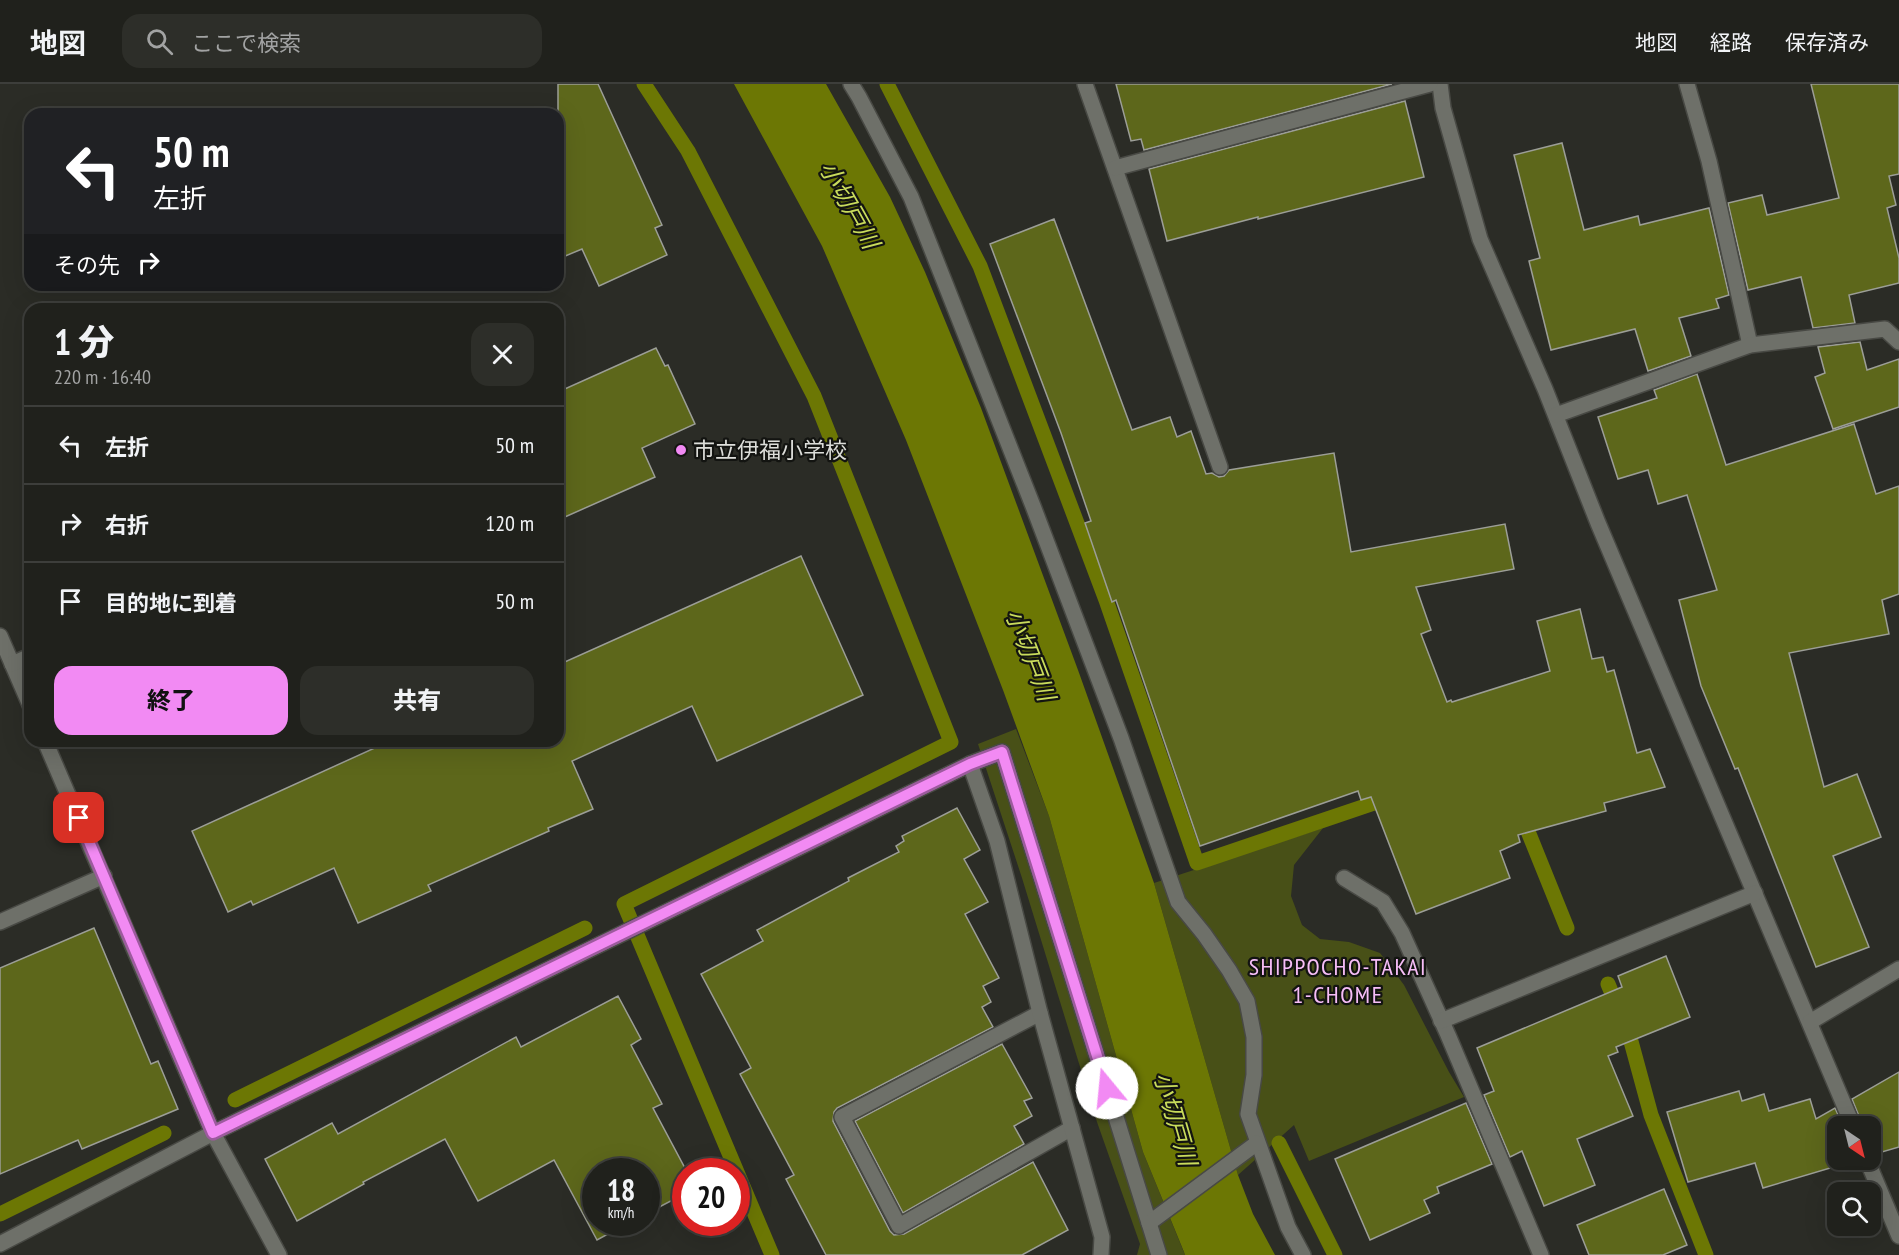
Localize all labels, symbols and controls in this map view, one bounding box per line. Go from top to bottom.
search box [122,14,542,68]
text: 地図 [30,24,86,61]
icon: search [143,25,176,58]
text: ここで検索 [191,29,301,57]
text: 地図 [1635,29,1677,56]
text: 経路 [1710,29,1752,56]
text: 保存済み [1785,29,1869,56]
text: 50 m [153,124,230,179]
icon: left [54,132,132,210]
water label: 小切戸川 [813,155,888,257]
text: 左折 [153,181,207,215]
icon: right [132,246,165,279]
text: その先 [54,251,120,279]
text: 1 分 [54,318,115,365]
button: close [471,323,534,386]
text: 220 m · 16:40 [54,364,151,390]
icon: left [54,429,87,462]
text: 50 m [495,431,534,459]
text: 左折 [105,433,149,461]
place label: 市立伊福小学校 [693,436,847,464]
marker: 市立伊福小学校 [674,443,688,457]
icon: right [54,507,87,540]
text: 120 m [485,509,534,537]
text: 右折 [105,511,149,539]
icon: arrive [54,585,87,618]
text: 50 m [495,587,534,615]
text: 目的地に到着 [105,589,237,617]
water label: 小切戸川 [999,604,1063,708]
button: 終了 [54,666,288,735]
button: 共有 [300,666,534,735]
pin [53,792,104,843]
icon: arrive [62,801,95,834]
district label: SHIPPOCHO-TAKAI 1-CHOME [1249,951,1427,1010]
position arrow [1075,1056,1139,1120]
water label: 小切戸川 [1147,1068,1204,1172]
north arrow [1827,1116,1881,1170]
map controls [1827,1116,1881,1236]
speed limit sign: 20 [672,1158,750,1236]
text: 18 [607,1170,635,1209]
button: search [1827,1182,1881,1236]
text: km/h [608,1203,634,1222]

